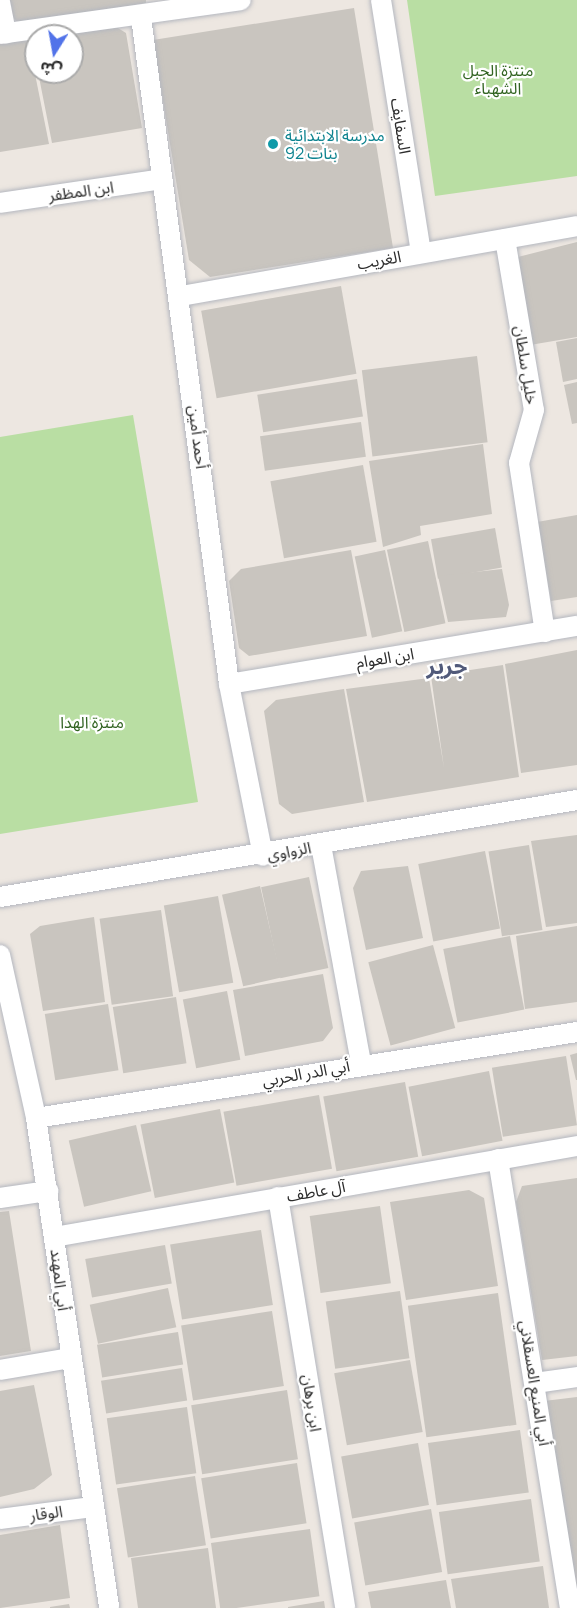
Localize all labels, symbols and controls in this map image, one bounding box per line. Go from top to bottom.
north arrow [24,24,84,84]
text: ش [38,57,64,83]
park label: منتزة الجبل الشهباء [463,60,533,98]
street label: السفايف [387,97,415,155]
place label: مدرسة الابتدائية 92 بنات [285,125,385,163]
marker: مدرسة الابتدائية 92 بنات [266,137,280,151]
street label: ابن المظفر [47,177,115,205]
street label: الغريب [355,247,403,273]
street label: خليل سلطان [510,324,542,406]
street label: أحمد أمين [185,404,211,470]
street label: ابن العوام [355,644,415,672]
district label: جرير [427,654,467,680]
park label: منتزة الهدا [60,712,124,732]
street label: الزواوي [265,837,313,865]
street label: أبي الدر الحربي [261,1056,351,1090]
street label: آل عاطف [285,1176,347,1206]
street label: أبي المهند [47,1248,73,1312]
street label: أبي المنيع العسقلاني [516,1319,554,1447]
street label: ابن برهان [298,1373,326,1433]
street label: الوقار [28,1501,64,1525]

